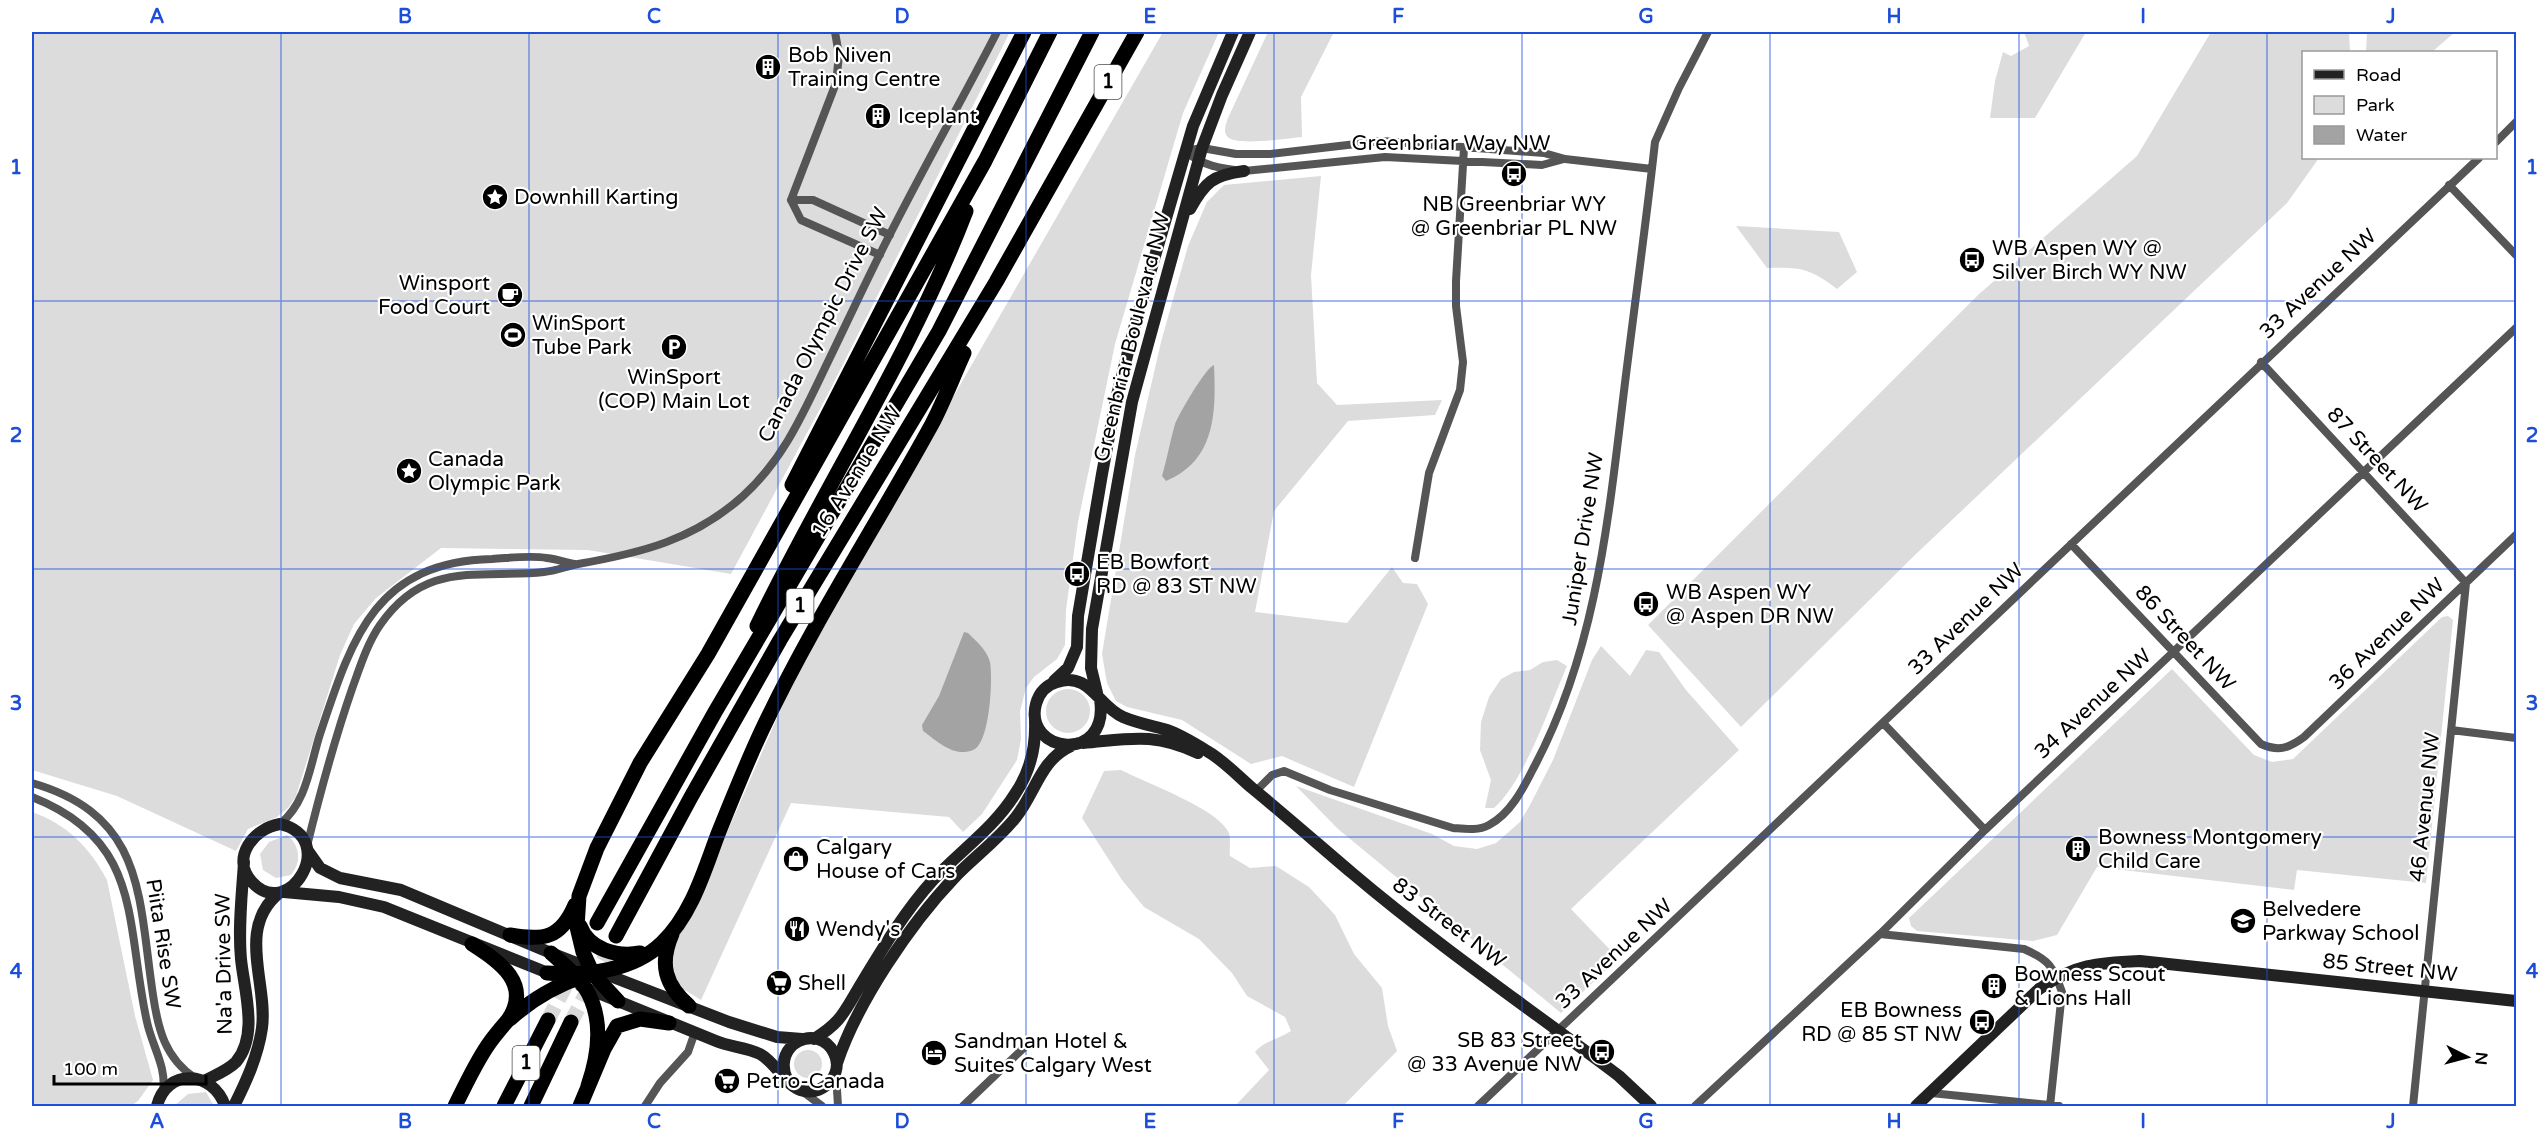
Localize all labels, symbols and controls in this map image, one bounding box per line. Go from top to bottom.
text: A [150,5,165,29]
text: B [398,5,412,29]
text: C [647,5,661,29]
text: D [894,5,910,29]
text: E [1144,5,1157,29]
text: F [1392,5,1404,29]
text: G [1638,5,1654,29]
text: H [1886,5,1902,29]
text: I [2140,5,2146,29]
text: J [2385,5,2396,29]
place label: Bob Niven Training Centre [788,43,941,92]
legend [2302,51,2497,159]
building icon: Bob Niven Training Centre [753,52,783,82]
text: Road [2356,64,2401,86]
road number: 1 [1094,65,1122,99]
text: Park [2356,94,2395,116]
building icon: Iceplant [863,101,893,131]
place label: Iceplant [898,104,978,129]
text: Water [2356,124,2407,146]
street label: Greenbriar Way NW [1352,131,1550,156]
text: 1 [10,156,22,180]
text: 1 [2526,156,2538,180]
bus stop icon: NB Greenbriar WY @ Greenbriar PL NW [1499,159,1529,189]
place icon: Downhill Karting [480,182,510,212]
place label: Downhill Karting [514,185,679,210]
place label: NB Greenbriar WY @ Greenbriar PL NW [1411,192,1617,241]
street label: Canada Olympic Drive SW [753,203,893,447]
street label: Greenbriar Boulevard NW [1089,210,1175,464]
street label: 33 Avenue NW [2254,224,2382,344]
place label: WB Aspen WY @ Silver Birch WY NW [1992,236,2187,285]
bus stop icon: WB Aspen WY @ Silver Birch WY NW [1957,245,1987,275]
place label: Winsport Food Court [378,271,490,320]
cafe icon: Winsport Food Court [495,280,525,310]
place label: WinSport Tube Park [532,311,632,360]
sports icon: WinSport Tube Park [498,320,528,350]
parking icon: WinSport (COP) Main Lot [659,332,689,362]
place label: WinSport (COP) Main Lot [598,365,750,414]
street label: 16 Avenue NW [807,402,907,542]
street label: 87 Street NW [2322,402,2432,518]
text: 2 [10,424,22,448]
text: 2 [2526,424,2538,448]
place label: Canada Olympic Park [428,447,561,496]
street label: Juniper Drive NW [1557,451,1609,627]
place icon: Canada Olympic Park [394,456,424,486]
place label: EB Bowfort RD @ 83 ST NW [1096,550,1257,599]
street label: 33 Avenue NW [1903,558,2029,680]
bus stop icon: EB Bowfort RD @ 83 ST NW [1062,559,1092,589]
street label: 36 Avenue NW [2324,573,2450,695]
place label: WB Aspen WY @ Aspen DR NW [1666,580,1834,629]
street label: 86 Street NW [2130,580,2240,696]
road number: 1 [786,589,814,623]
bus stop icon: WB Aspen WY @ Aspen DR NW [1631,589,1661,619]
street label: 34 Avenue NW [2029,644,2157,764]
text: 3 [10,692,22,716]
text: 3 [2526,692,2538,716]
street label: 46 Avenue NW [2405,731,2445,883]
place label: Bowness Montgomery Child Care [2098,825,2322,874]
building icon: Bowness Montgomery Child Care [2063,834,2093,864]
place label: Calgary House of Cars [816,835,955,884]
shop icon: Calgary House of Cars [781,844,811,874]
street label: 83 Street NW [1387,872,1511,974]
street label: Piita Rise SW [140,877,186,1011]
street label: Na'a Drive SW [210,893,238,1035]
street label: 33 Avenue NW [1550,894,1678,1014]
place label: Belvedere Parkway School [2262,897,2419,946]
school or university icon: Belvedere Parkway School [2228,906,2258,936]
restaurant icon: Wendy's [782,914,812,944]
place label: Wendy's [816,917,900,942]
street label: 85 Street NW [2321,948,2459,988]
text: 4 [10,960,23,984]
text: 4 [2526,960,2539,984]
place label: Bowness Scout & Lions Hall [2014,962,2166,1011]
supermarket icon: Shell [764,968,794,998]
place label: Shell [798,971,846,996]
building icon: Bowness Scout & Lions Hall [1979,971,2009,1001]
place label: EB Bowness RD @ 85 ST NW [1801,998,1962,1047]
bus stop icon: EB Bowness RD @ 85 ST NW [1967,1007,1997,1037]
north arrow [2437,1027,2497,1087]
place label: SB 83 Street @ 33 Avenue NW [1407,1028,1582,1077]
place label: Sandman Hotel & Suites Calgary West [954,1029,1152,1078]
bus stop icon: SB 83 Street @ 33 Avenue NW [1587,1037,1617,1067]
hotel icon: Sandman Hotel & Suites Calgary West [919,1038,949,1068]
road number: 1 [512,1046,540,1080]
scale bar [54,1048,206,1086]
text: N [2470,1051,2492,1066]
text: 100 m [63,1058,118,1080]
supermarket icon: Petro-Canada [712,1066,742,1096]
place label: Petro-Canada [746,1069,885,1094]
text: A [150,1110,165,1134]
text: B [398,1110,412,1134]
text: C [647,1110,661,1134]
text: D [894,1110,910,1134]
text: E [1144,1110,1157,1134]
text: F [1392,1110,1404,1134]
text: G [1638,1110,1654,1134]
text: H [1886,1110,1902,1134]
text: I [2140,1110,2146,1134]
text: J [2385,1110,2396,1134]

